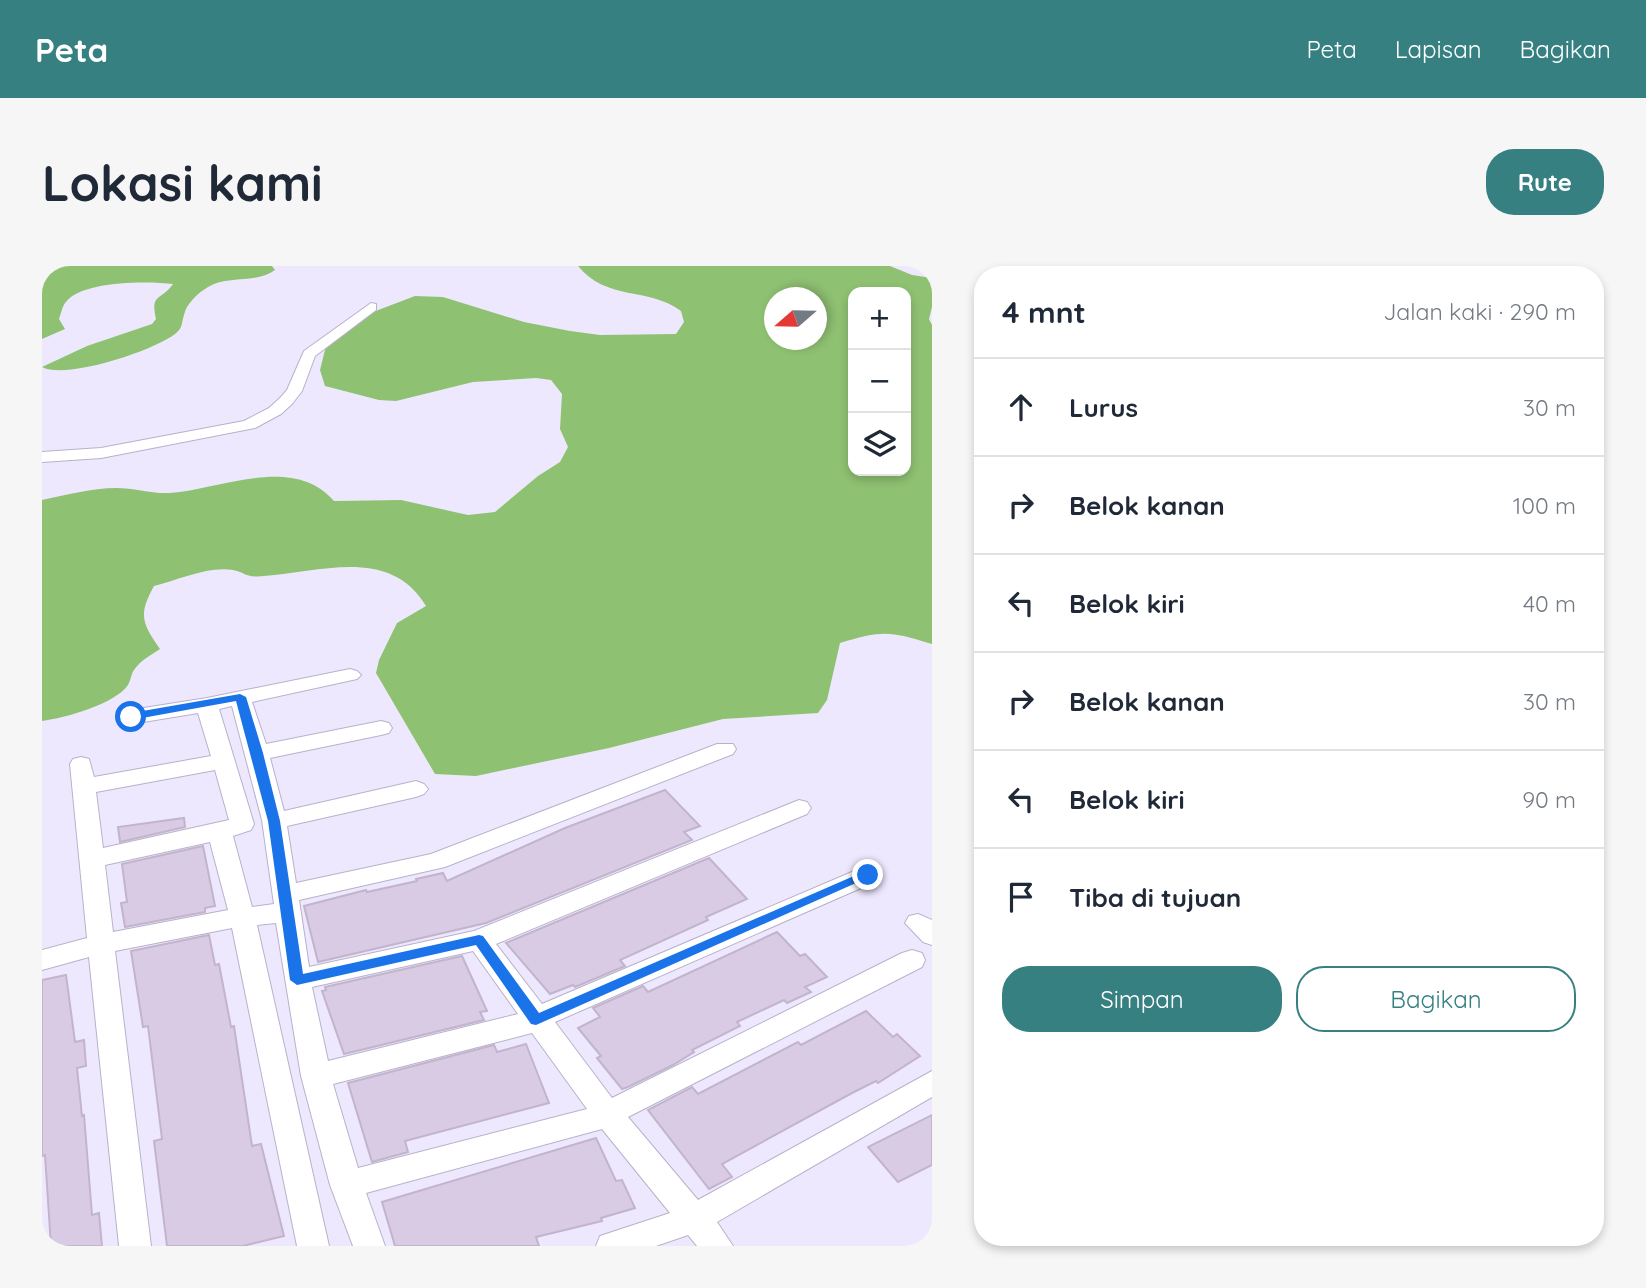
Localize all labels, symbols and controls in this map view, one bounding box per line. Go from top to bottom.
text: Peta [35,29,108,70]
text: Peta [1306,34,1357,64]
text: Lapisan [1395,34,1482,64]
text: Bagikan [1520,34,1611,64]
button: Rute [1486,149,1604,215]
text: Lokasi kami [42,152,323,213]
north arrow [764,287,827,350]
map controls [848,287,911,476]
button: + [848,287,911,350]
text: 4 mnt [1002,293,1086,331]
text: Jalan kaki · 290 m [1383,297,1576,326]
button: − [848,350,911,413]
icon: ahead [1002,388,1040,426]
text: Lurus [1069,391,1138,424]
text: 30 m [1523,393,1576,422]
button: layers [848,413,911,476]
icon: right [1002,486,1040,524]
text: Belok kanan [1069,489,1225,522]
text: 100 m [1513,491,1576,520]
icon: left [1002,584,1040,622]
text: Belok kiri [1069,587,1185,620]
text: 40 m [1523,589,1576,618]
icon: right [1002,682,1040,720]
text: Belok kanan [1069,685,1225,718]
text: 30 m [1523,687,1576,716]
route start [115,701,146,732]
icon: left [1002,780,1040,818]
text: Belok kiri [1069,783,1185,816]
text: 90 m [1522,785,1576,814]
route end [852,859,883,890]
icon: arrive [1002,878,1040,916]
text: Tiba di tujuan [1069,881,1241,914]
button: Simpan [1002,966,1282,1032]
button: Bagikan [1296,966,1576,1032]

